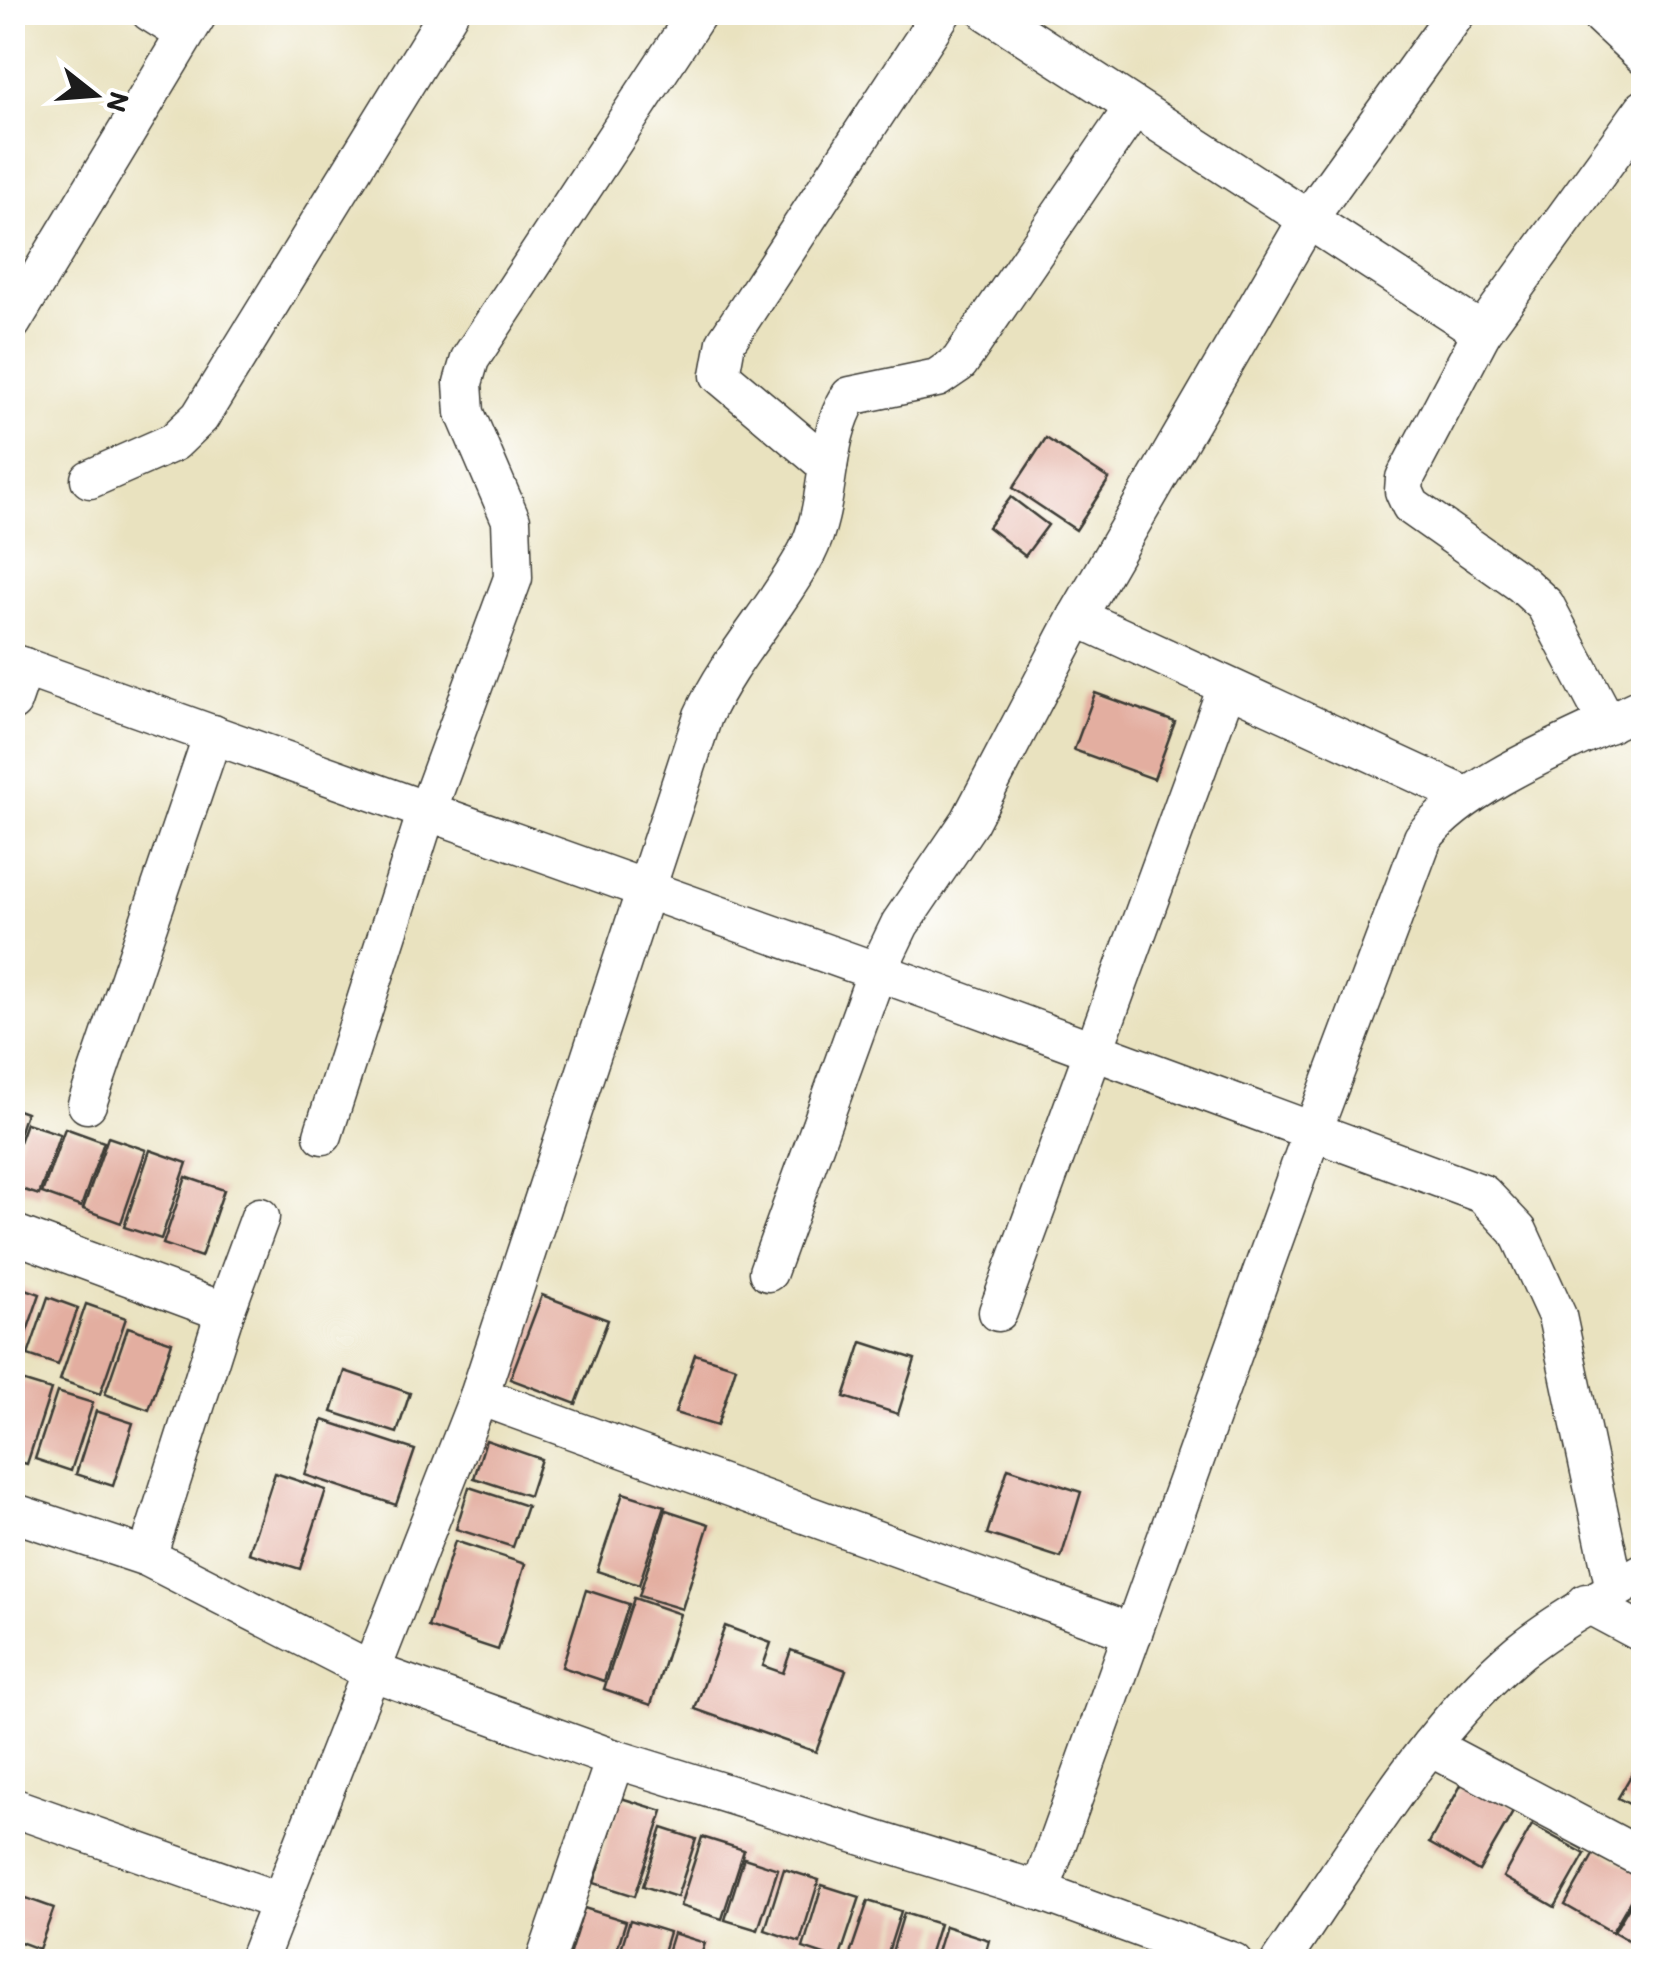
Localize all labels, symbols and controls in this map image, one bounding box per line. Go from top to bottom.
north arrow [45,45,145,145]
text: N [100,88,138,116]

